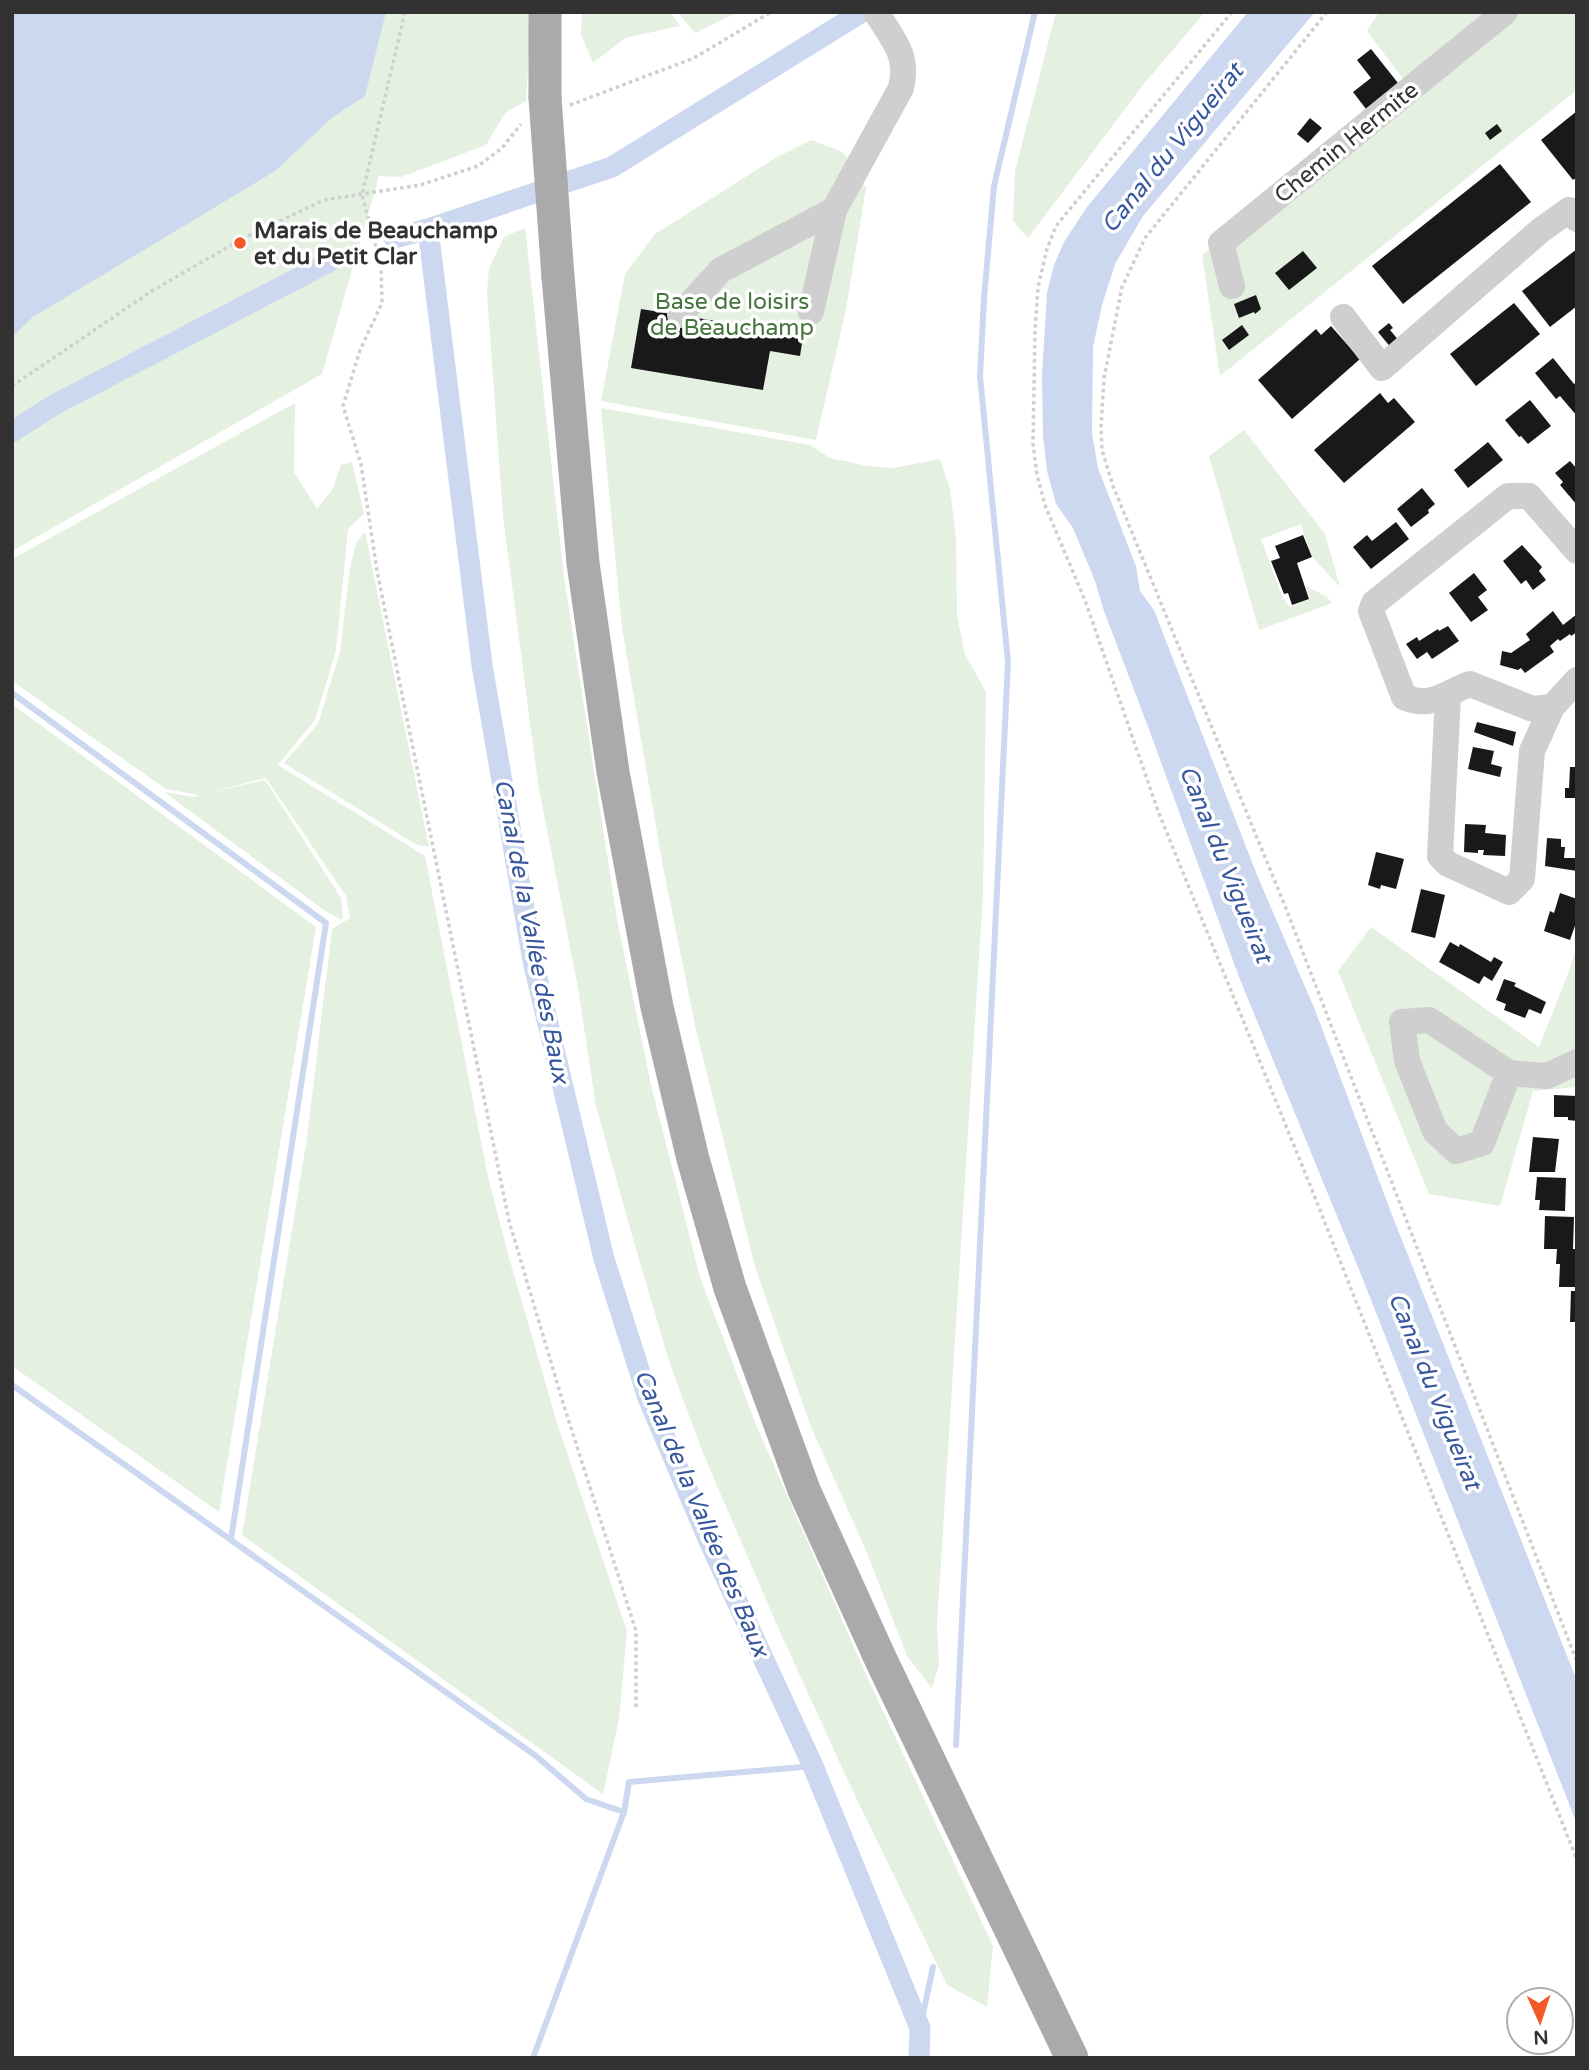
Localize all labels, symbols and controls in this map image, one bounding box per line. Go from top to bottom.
water label: Canal du Vigueirat [1095,55,1251,239]
street label: Chemin Hermite [1269,76,1424,209]
place label: Marais de Beauchamp et du Petit Clar [254,217,498,271]
marker: Marais de Beauchamp et du Petit Clar [232,235,248,251]
park label: Base de loisirs de Beauchamp [650,288,814,342]
water label: Canal du Vigueirat [1173,762,1279,969]
water label: Canal de la Vallée des Baux [488,777,576,1088]
water label: Canal du Vigueirat [1382,1289,1488,1496]
water label: Canal de la Vallée des Baux [628,1365,776,1663]
north arrow [1505,1986,1575,2056]
text: N [1533,2026,1549,2048]

